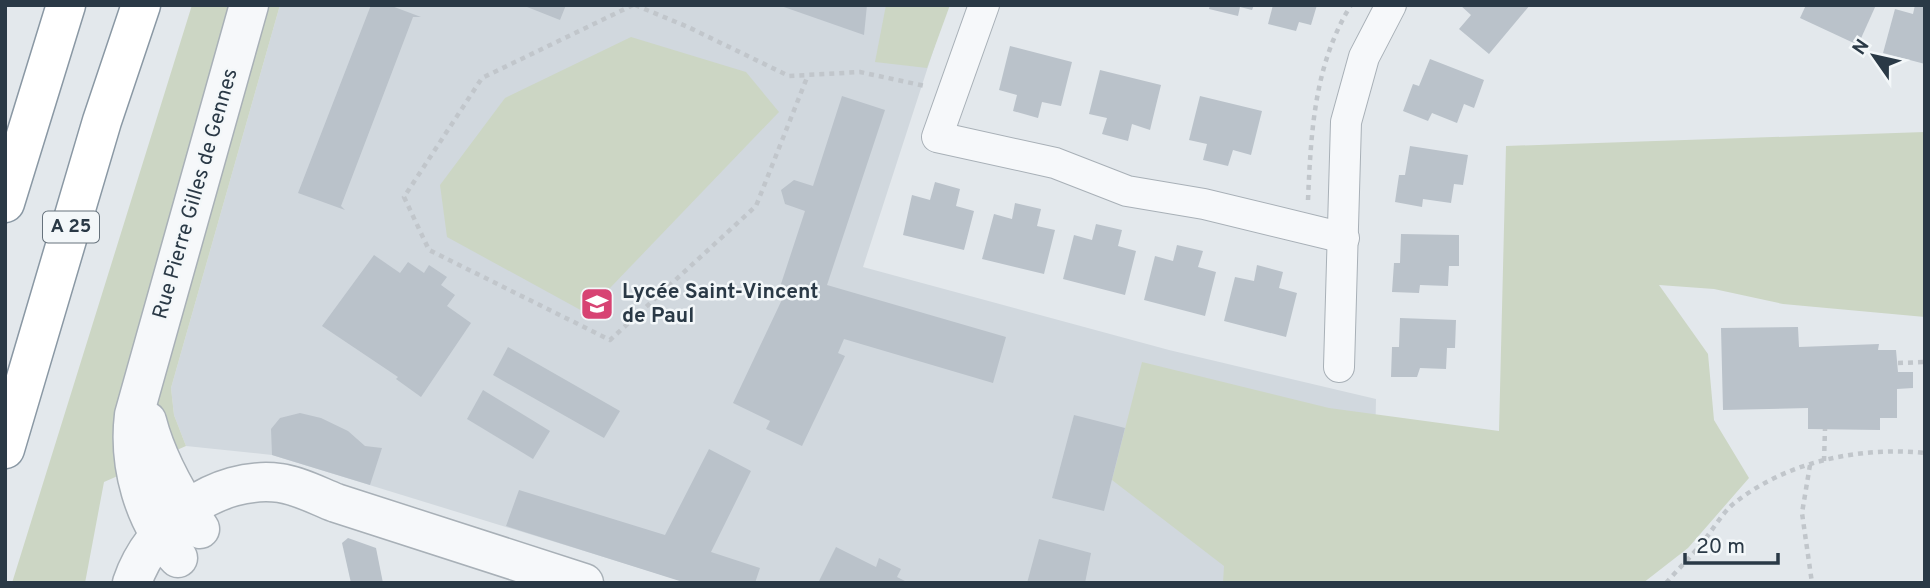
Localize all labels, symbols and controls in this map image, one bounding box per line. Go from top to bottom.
north arrow [1839,21,1909,91]
text: N [1848,35,1875,60]
street label: Rue Pierre Gilles de Gennes [147,66,245,322]
road number: A 25 [43,212,99,243]
place label: Lycée Saint-Vincent de Paul [622,279,818,330]
school or university icon: Lycée Saint-Vincent de Paul [578,285,616,323]
scale bar [1685,522,1778,566]
text: 20 m [1696,534,1745,561]

